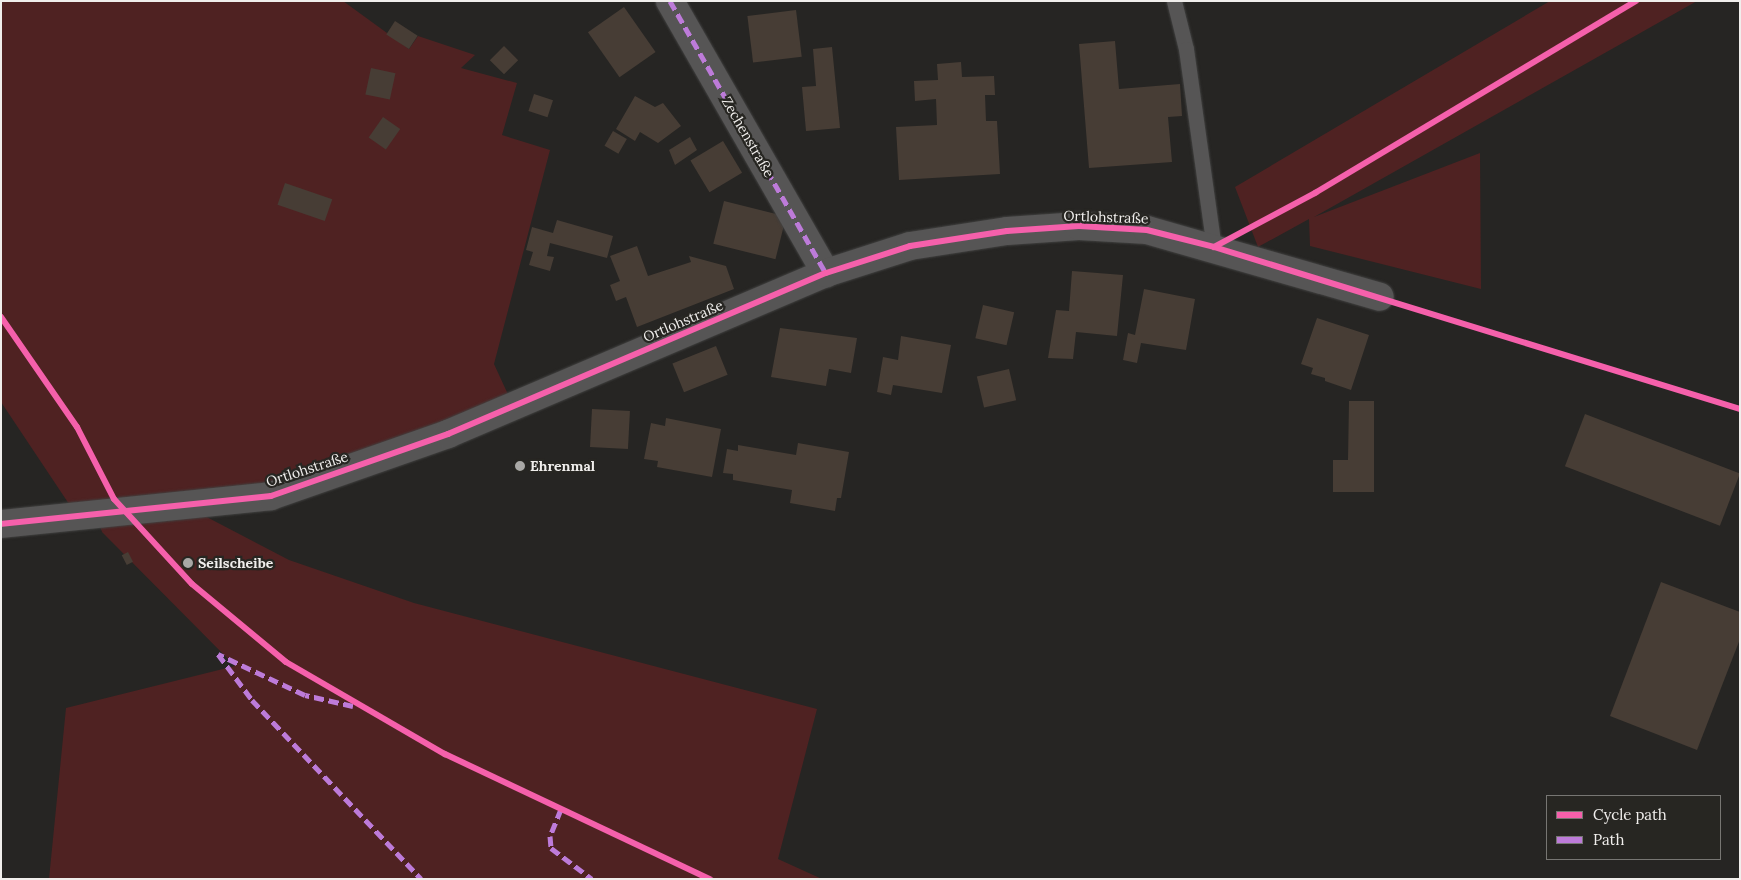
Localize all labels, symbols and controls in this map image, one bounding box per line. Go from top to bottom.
street label: Zechenstraße [718,94,778,180]
street label: Ortlohstraße [1063,207,1149,227]
street label: Ortlohstraße [640,297,726,345]
street label: Ortlohstraße [264,448,350,490]
place label: Ehrenmal [530,458,595,474]
marker: Ehrenmal [514,460,526,472]
place label: Seilscheibe [198,555,273,571]
marker: Seilscheibe [182,557,194,569]
legend [1546,795,1721,860]
text: Cycle path [1593,805,1667,824]
text: Path [1593,830,1624,849]

